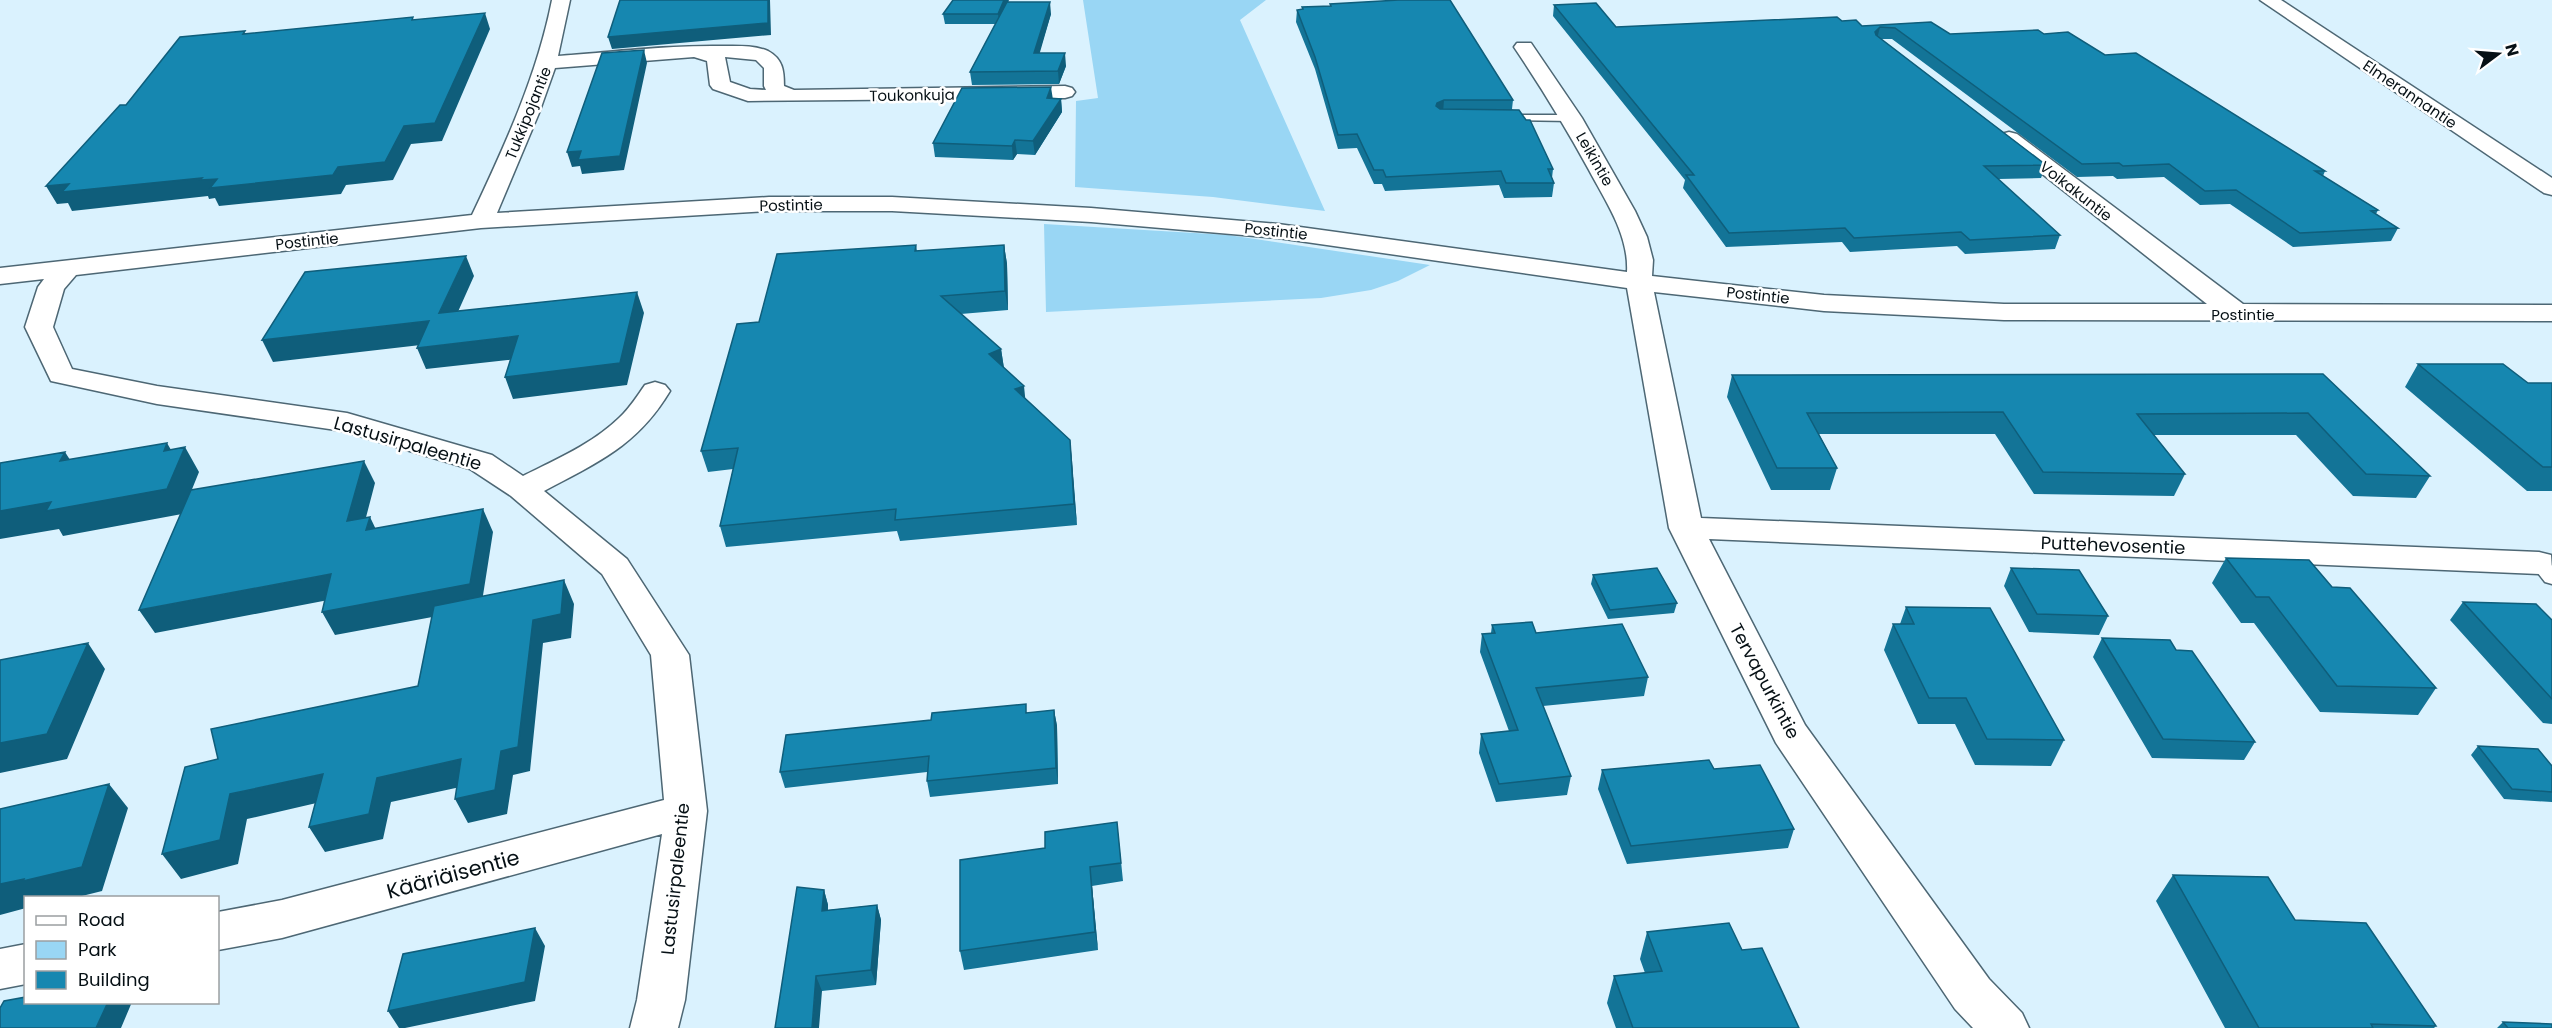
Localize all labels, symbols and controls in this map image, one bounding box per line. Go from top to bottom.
north arrow [2468,24,2528,84]
text: N [2499,41,2525,59]
street label: Elmerannantie [2359,55,2461,133]
street label: Tukkipojantie [500,63,556,163]
street label: Toukonkuja [869,84,955,106]
street label: Leikintie [1571,128,1619,190]
street label: Voikakuntie [2035,156,2117,226]
street label: Postintie [759,194,823,216]
street label: Postintie [1243,217,1309,245]
street label: Postintie [274,227,340,255]
street label: Postintie [1725,281,1791,309]
street label: Postintie [2211,304,2275,325]
street label: Lastusirpaleentie [331,410,485,476]
street label: Puttehevosentie [2040,530,2186,560]
street label: Tervapurkintie [1724,619,1806,743]
street label: Lastusirpaleentie [655,802,695,956]
street label: Kääriäisentie [383,842,523,906]
legend [24,896,219,1004]
text: Road [78,907,125,932]
text: Park [78,937,117,962]
text: Building [78,967,150,992]

